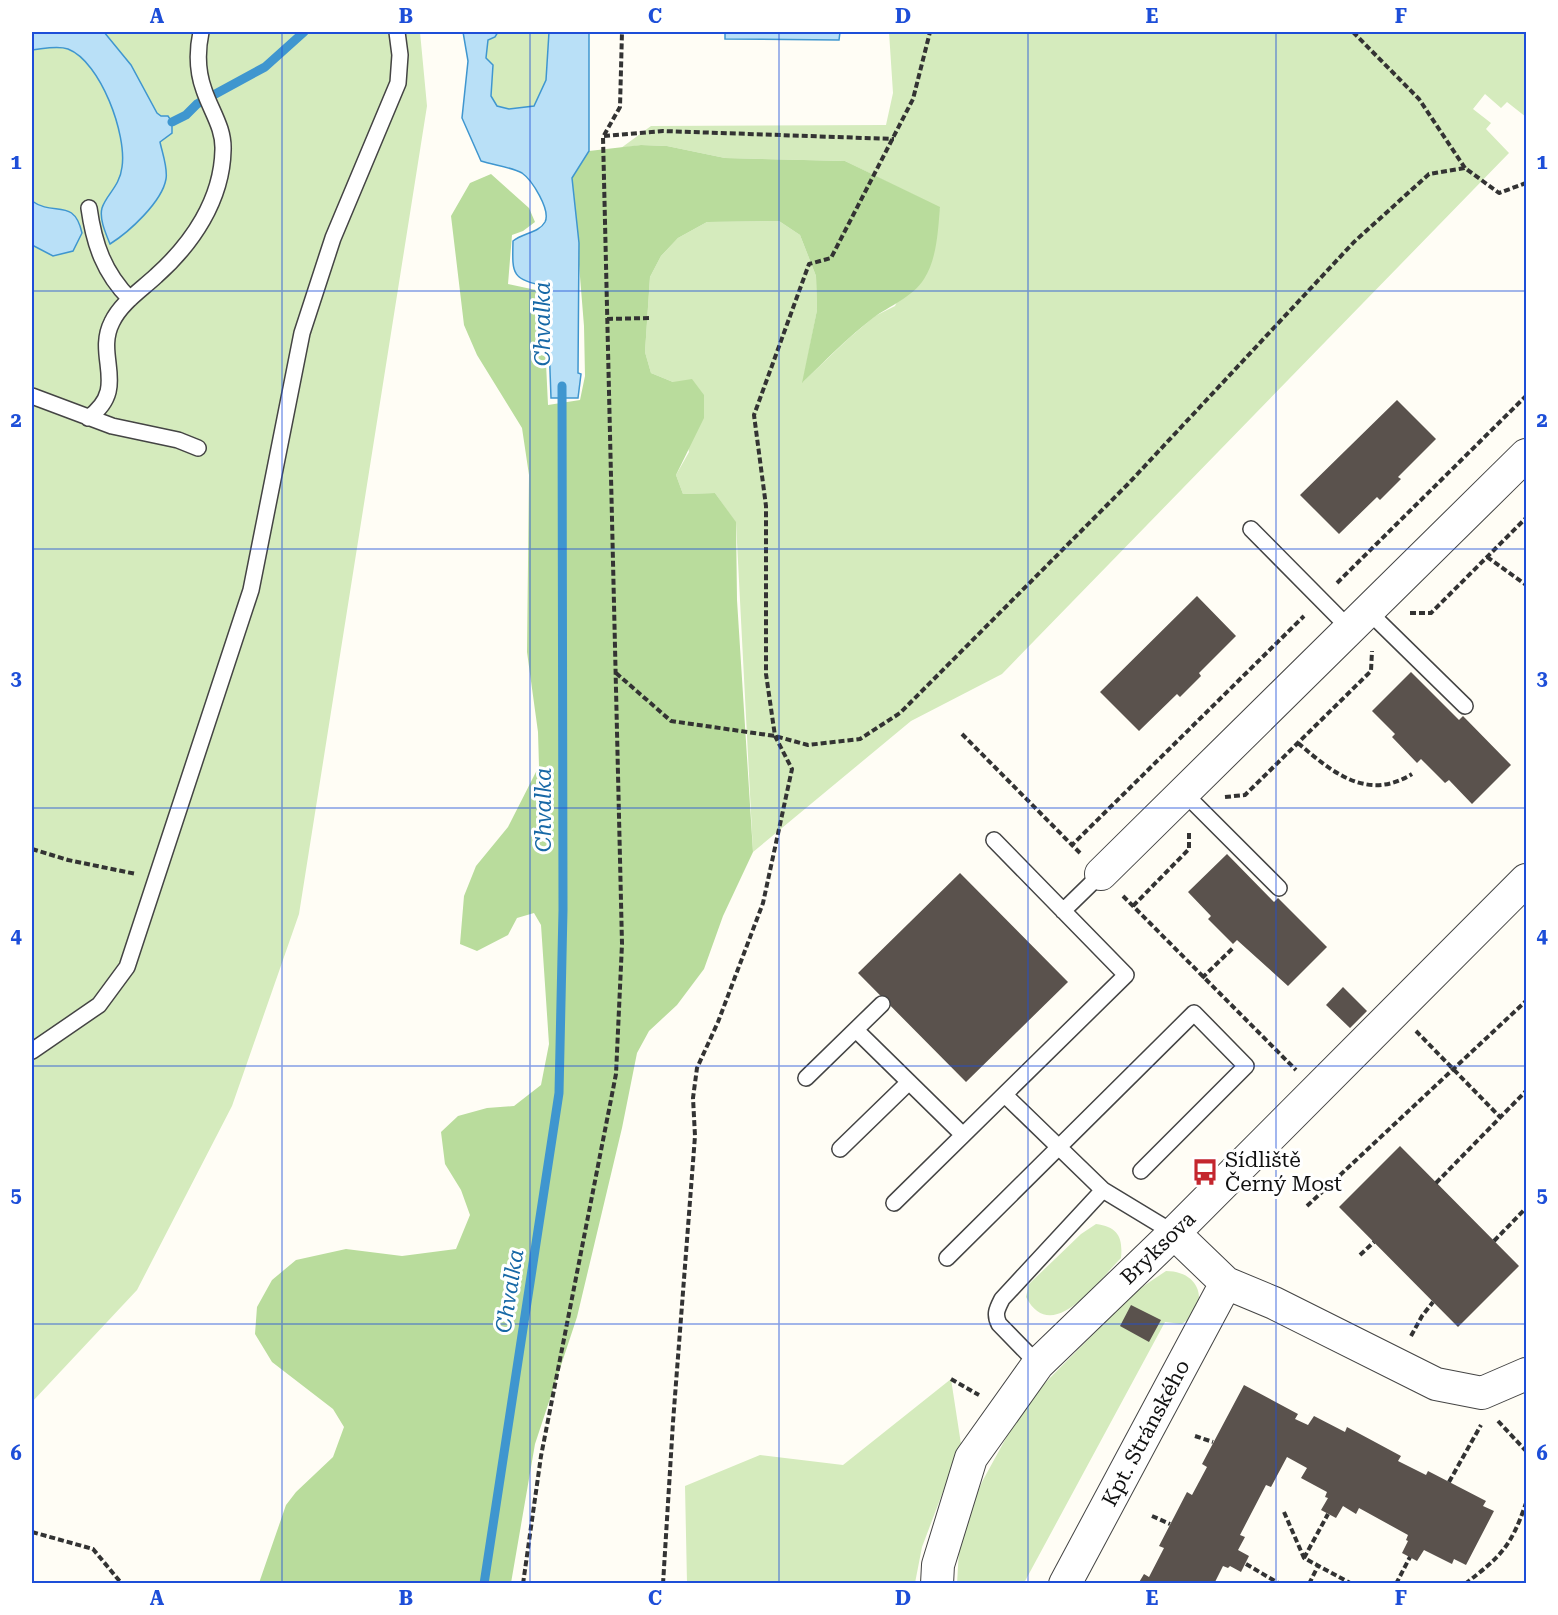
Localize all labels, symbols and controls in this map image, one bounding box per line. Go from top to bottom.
text: A [150,4,165,28]
text: B [399,4,413,28]
text: C [648,4,662,28]
text: D [895,4,911,28]
text: E [1146,4,1159,28]
text: F [1395,4,1407,28]
text: 1 [10,150,22,174]
text: 1 [1536,150,1548,174]
water label: Chvalka [530,282,555,366]
text: 2 [10,408,22,432]
text: 2 [1536,408,1548,432]
text: 3 [10,666,22,690]
text: 3 [1536,666,1548,690]
water label: Chvalka [531,768,556,852]
text: 4 [10,924,22,948]
text: 4 [1536,924,1548,948]
place label: Sídliště Černý Most [1225,1148,1342,1196]
bus stop icon: Sídliště Černý Most [1190,1157,1220,1187]
text: 5 [10,1183,22,1207]
text: 5 [1536,1183,1548,1207]
street label: Bryksova [1116,1206,1201,1289]
water label: Chvalka [491,1247,528,1335]
street label: Kpt. Stránského [1097,1356,1195,1510]
text: 6 [10,1441,22,1465]
text: 6 [1536,1441,1548,1465]
text: A [150,1586,165,1610]
text: B [399,1586,413,1610]
text: C [648,1586,662,1610]
text: D [895,1586,911,1610]
text: E [1146,1586,1159,1610]
text: F [1395,1586,1407,1610]

